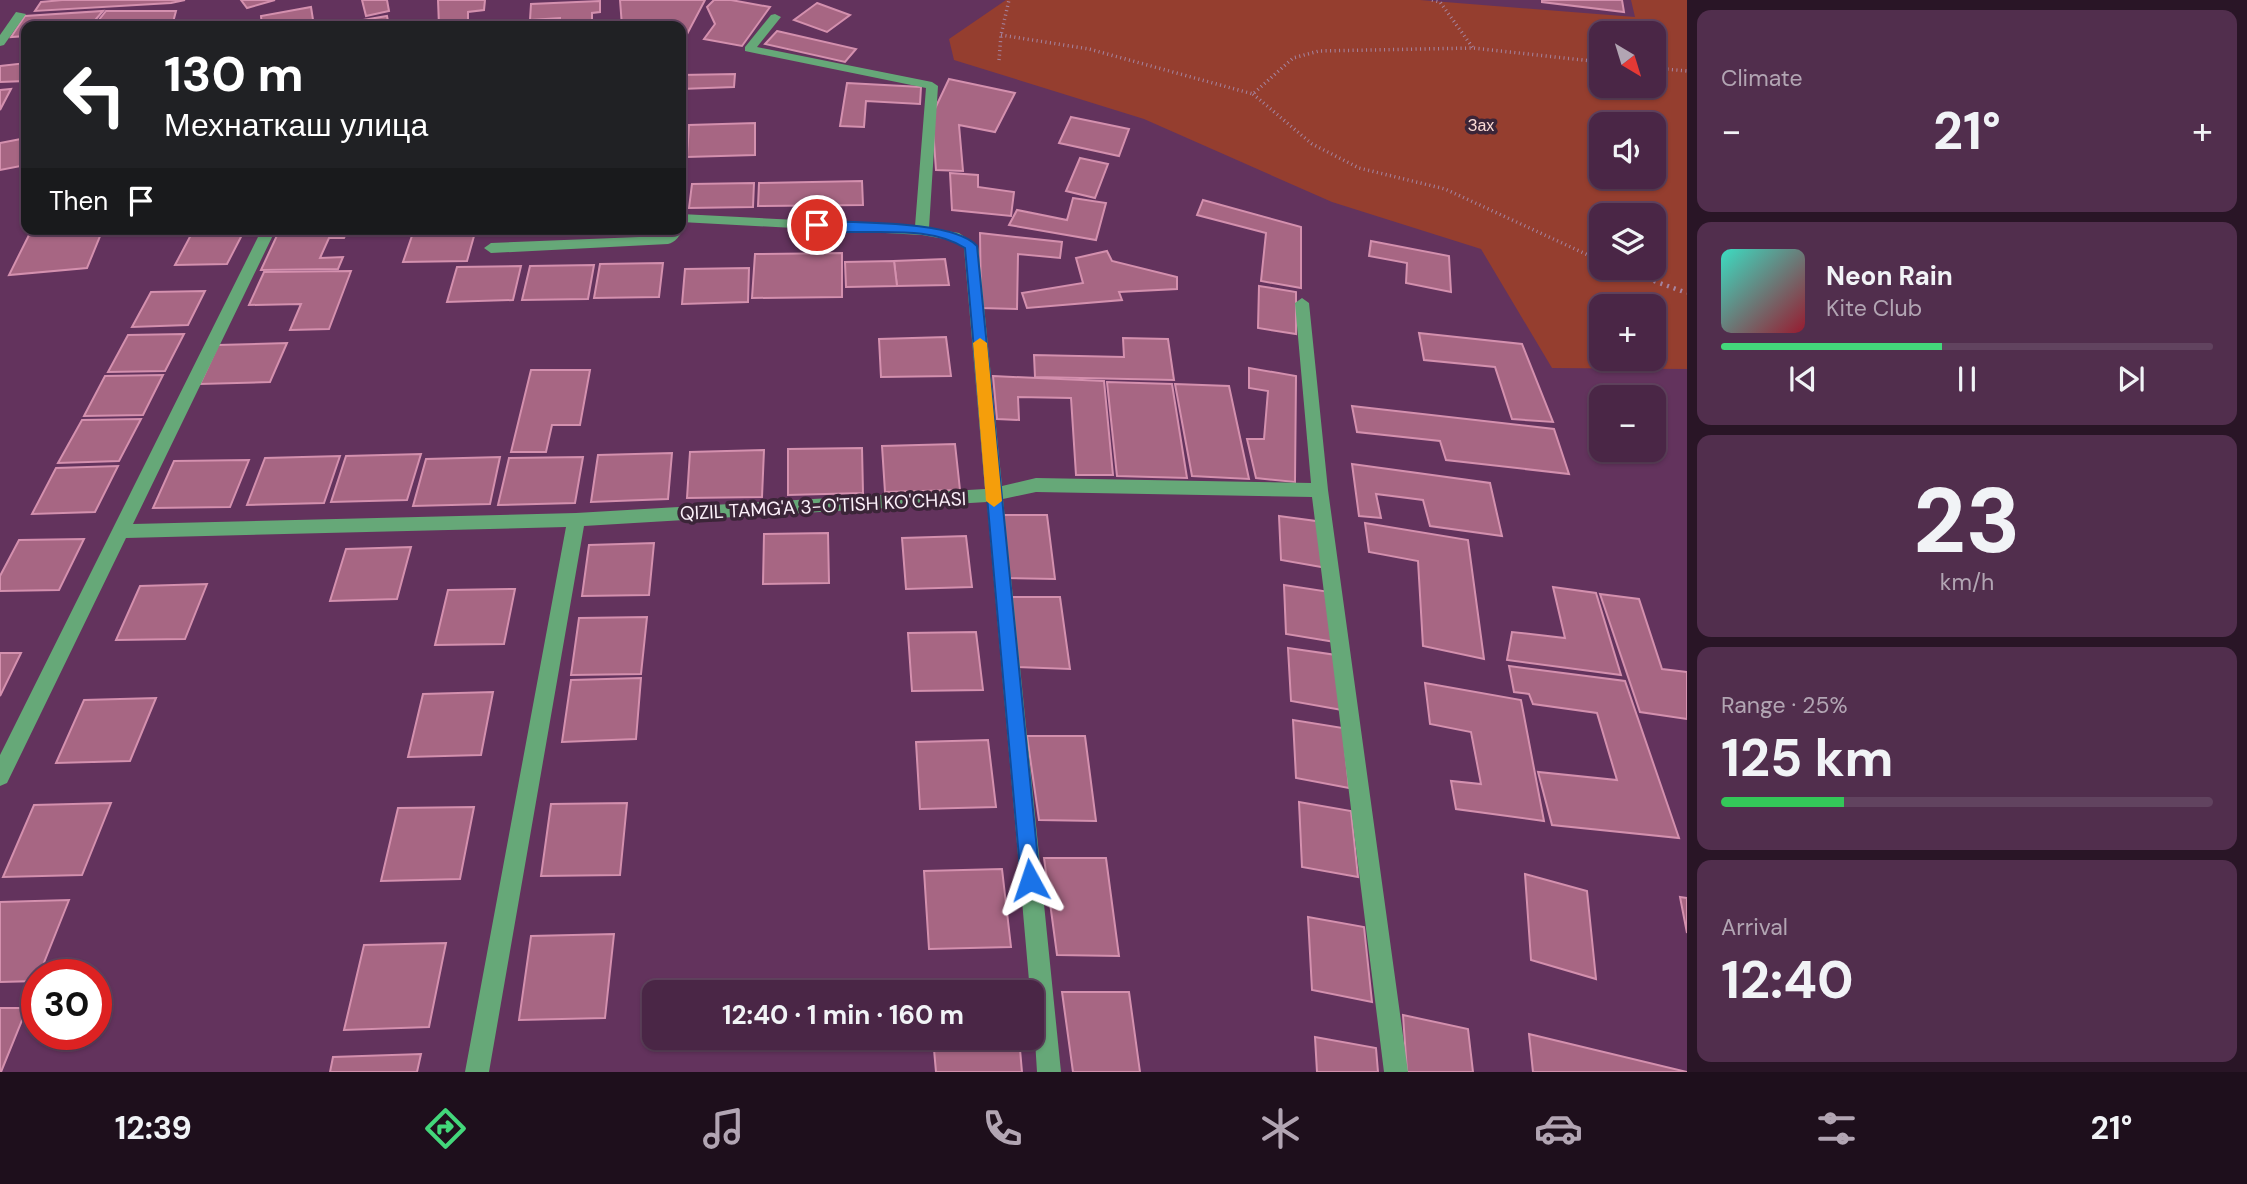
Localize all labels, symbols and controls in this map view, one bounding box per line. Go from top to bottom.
north arrow [1589,21,1666,98]
map controls [1589,21,1666,462]
text: 130 m [164,42,304,106]
icon: left [49,49,140,140]
text: Climate [1721,63,1803,93]
text: 21° [1933,97,2001,165]
text: Мехнаткаш улица [164,104,428,146]
text: − [1721,106,1742,156]
text: + [2192,106,2213,156]
button: sound [1589,112,1666,189]
park label: Зах [1468,115,1494,136]
icon: arrive [122,182,160,220]
text: Then [49,184,108,218]
pin [787,195,847,255]
button: layers [1589,203,1666,280]
icon: arrive [798,206,836,244]
text: Neon Rain [1826,259,1953,293]
text: Kite Club [1826,293,1922,323]
button: + [1589,294,1666,371]
icon: previous [1784,360,1822,398]
icon: pause [1948,360,1986,398]
icon: next [2112,360,2150,398]
button: − [1589,385,1666,462]
text: 23 [1913,462,2021,580]
street label: QIZIL TAMG'A 3-O'TISH KO'CHASI [679,486,967,526]
text: km/h [1940,567,1994,597]
text: Range · 25% [1721,690,1848,720]
text: 125 km [1721,724,1893,792]
position arrow [993,843,1067,917]
text: Arrival [1721,912,1788,942]
text: 12:40 [1721,946,1854,1014]
speed limit sign: 30 [21,959,112,1050]
text: 12:40 · 1 min · 160 m [722,998,964,1032]
icon: directions [421,1104,470,1153]
icon: music [699,1104,748,1153]
icon: phone [978,1104,1027,1153]
icon: climate [1256,1104,1305,1153]
icon: car [1534,1104,1583,1153]
icon: filters [1812,1104,1861,1153]
text: 12:39 [115,1107,192,1149]
text: 21° [2091,1107,2132,1149]

